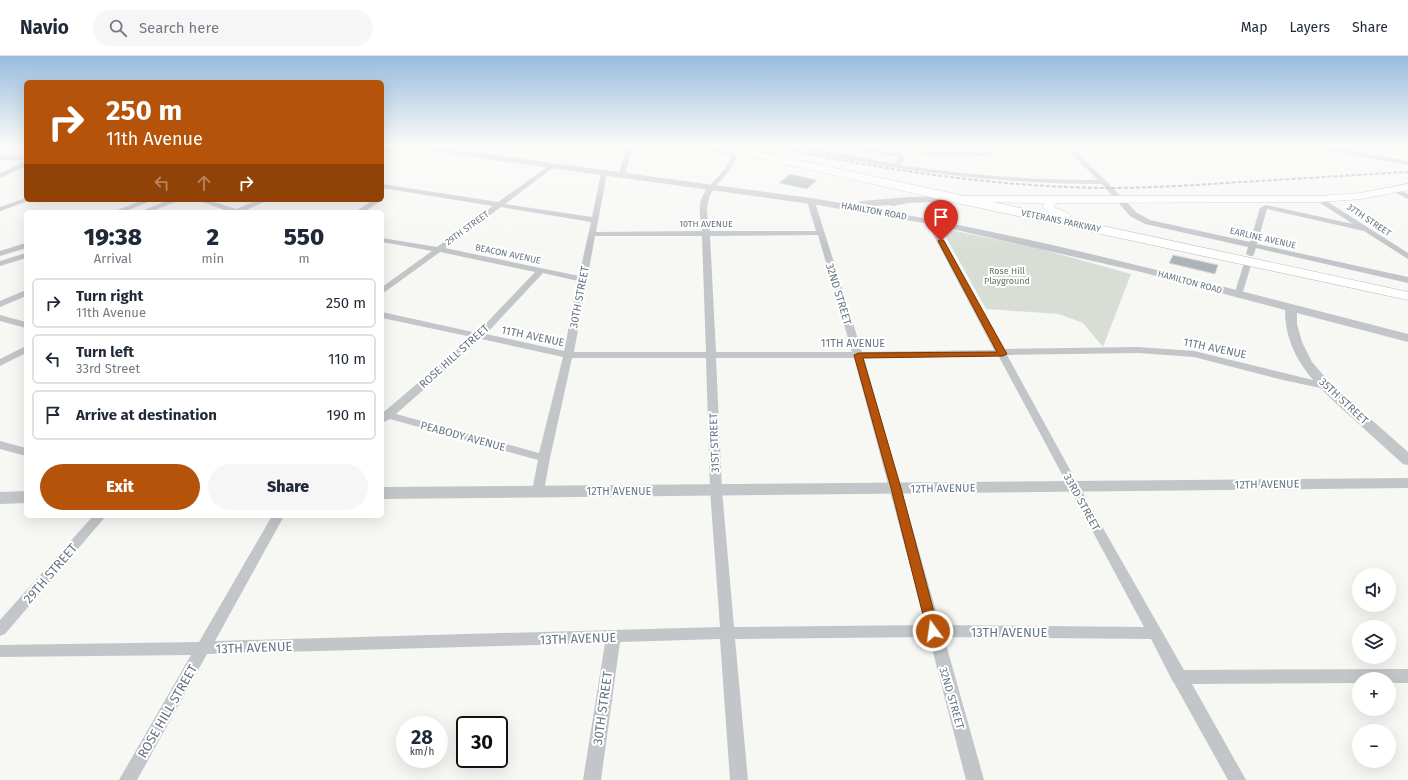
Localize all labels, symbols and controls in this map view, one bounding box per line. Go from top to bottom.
search box [93,10,373,46]
text: Navio [20,16,69,39]
icon: search [107,17,129,39]
text: Search here [139,19,219,37]
text: Map [1241,19,1267,36]
text: Layers [1289,19,1330,36]
text: Share [1352,19,1388,36]
text: 250 m [106,94,182,127]
icon: right [40,96,92,148]
text: 11th Avenue [106,128,203,150]
icon: left [151,172,173,194]
icon: ahead [193,172,215,194]
icon: right [235,172,257,194]
street label: HAMILTON ROAD [841,200,908,222]
pin [924,200,958,241]
street label: 37TH STREET [1345,202,1393,239]
icon: arrive [930,206,952,228]
street label: VETERANS PARKWAY [1020,208,1102,234]
street label: 29TH STREET [443,209,491,247]
street label: 10TH AVENUE [679,219,733,229]
text: 19:38 [84,223,142,251]
text: 2 [207,223,219,251]
text: 550 [284,223,324,251]
street label: EARLINE AVENUE [1229,226,1297,251]
street label: BEACON AVENUE [474,242,542,266]
text: Arrival [94,251,132,266]
text: min [202,251,224,266]
text: m [298,251,310,266]
street label: 32ND STREET [823,262,854,327]
street label: 30TH STREET [567,265,592,329]
park label: Rose Hill Playground [984,266,1030,286]
street label: HAMILTON ROAD [1157,269,1223,295]
text: Turn right [76,287,143,305]
icon: right [42,292,64,314]
text: 250 m [326,294,366,312]
text: 11th Avenue [76,305,146,320]
street label: ROSE HILL STREET [417,322,492,391]
street label: 11TH AVENUE [500,323,566,350]
street label: 11TH AVENUE [1182,335,1248,362]
street label: 11TH AVENUE [821,337,885,350]
text: Turn left [76,343,134,361]
icon: left [42,348,64,370]
text: 110 m [328,350,366,368]
text: 33rd Street [76,361,140,376]
street label: 35TH STREET [1316,375,1371,428]
icon: arrive [42,404,64,426]
text: Arrive at destination [76,406,217,424]
text: 190 m [326,406,366,424]
street label: 31ST STREET [707,413,722,473]
street label: PEABODY AVENUE [419,419,507,454]
button: Exit [40,464,200,510]
button: Share [208,464,368,510]
street label: 33RD STREET [1061,471,1103,533]
street label: 12TH AVENUE [1234,477,1300,492]
street label: 12TH AVENUE [910,481,976,496]
street label: 12TH AVENUE [587,485,652,498]
street label: 29TH STREET [20,540,80,606]
map controls [1352,568,1396,768]
button: sound [1352,568,1396,612]
position arrow [912,610,954,652]
button: layers [1352,620,1396,664]
street label: 13TH AVENUE [971,625,1047,640]
street label: 13TH AVENUE [539,630,617,647]
street label: 13TH AVENUE [215,639,293,656]
street label: ROSE HILL STREET [135,662,200,761]
street label: 32ND STREET [936,666,967,731]
street label: 30TH STREET [590,670,615,746]
button: + [1352,672,1396,716]
speed limit sign: 30 [456,716,508,768]
button: − [1352,724,1396,768]
text: 28 [411,725,433,749]
text: km/h [410,746,434,758]

